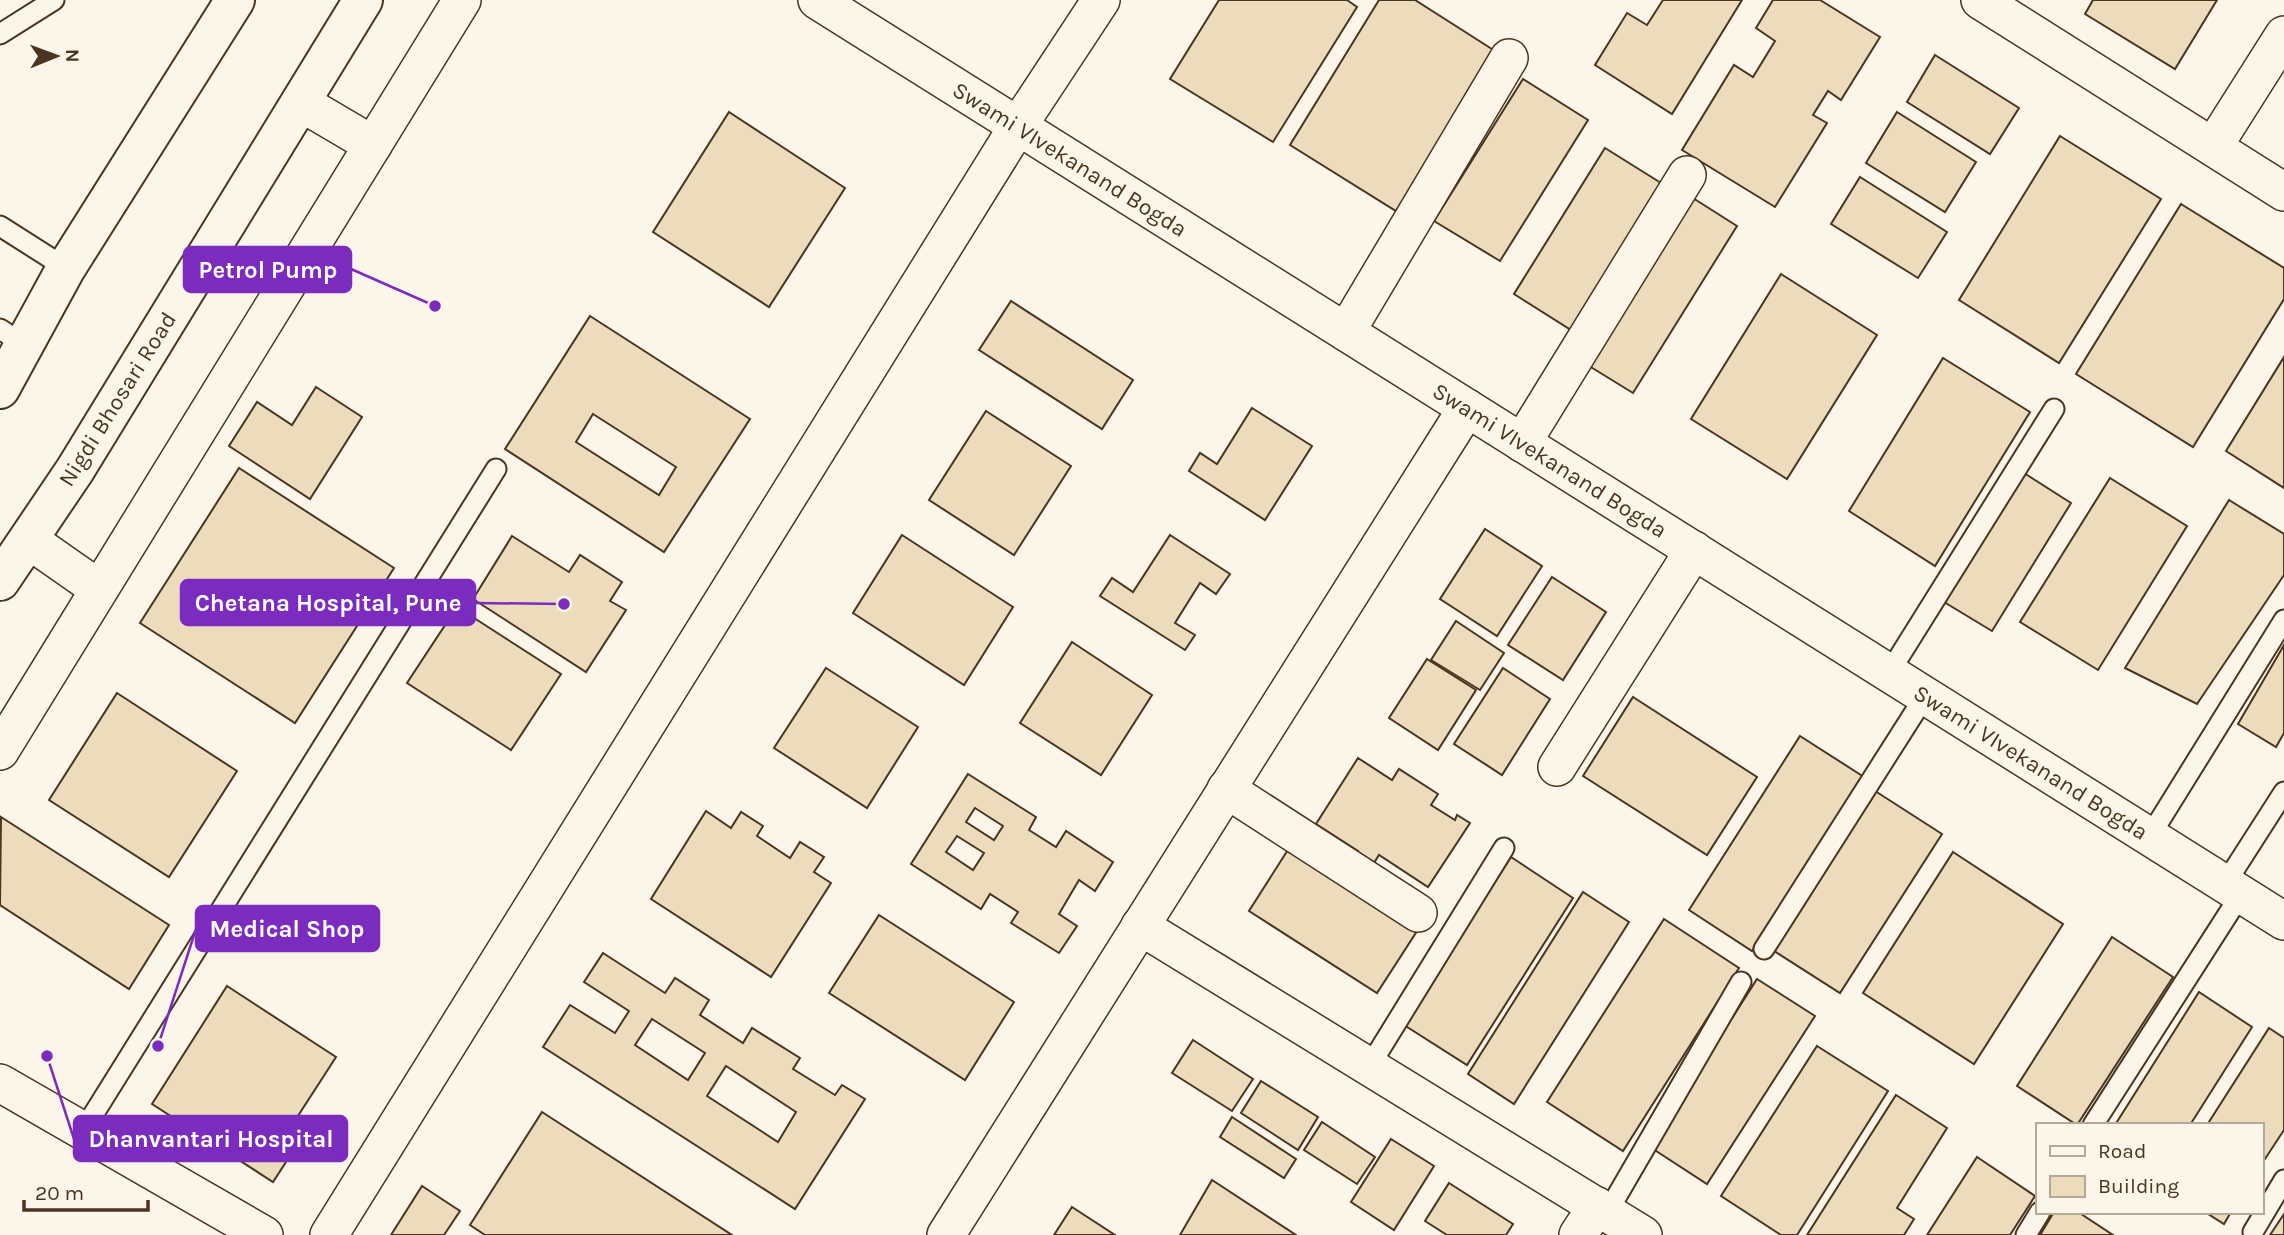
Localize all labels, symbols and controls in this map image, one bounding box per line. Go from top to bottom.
north arrow [21,21,91,91]
text: N [61,49,83,63]
street label: Swami VIvekanand Bogda [948,76,1192,243]
callout: Petrol Pump [184,247,351,292]
text: Petrol Pump [199,256,337,284]
street label: Nigdi Bhosari Road [53,307,182,491]
street label: Swami VIvekanand Bogda [1428,377,1672,544]
callout: Chetana Hospital, Pune [181,580,475,625]
text: Chetana Hospital, Pune [195,589,461,617]
street label: Swami VIvekanand Bogda [1909,679,2153,846]
callout: Medical Shop [196,906,379,951]
text: Medical Shop [210,915,364,943]
callout: Dhanvantari Hospital [74,1116,347,1161]
legend [2036,1123,2263,1214]
text: Dhanvantari Hospital [88,1125,334,1153]
text: Road [2098,1139,2146,1163]
scale bar [24,1168,149,1212]
text: Building [2098,1174,2179,1198]
text: 20 m [35,1181,84,1205]

